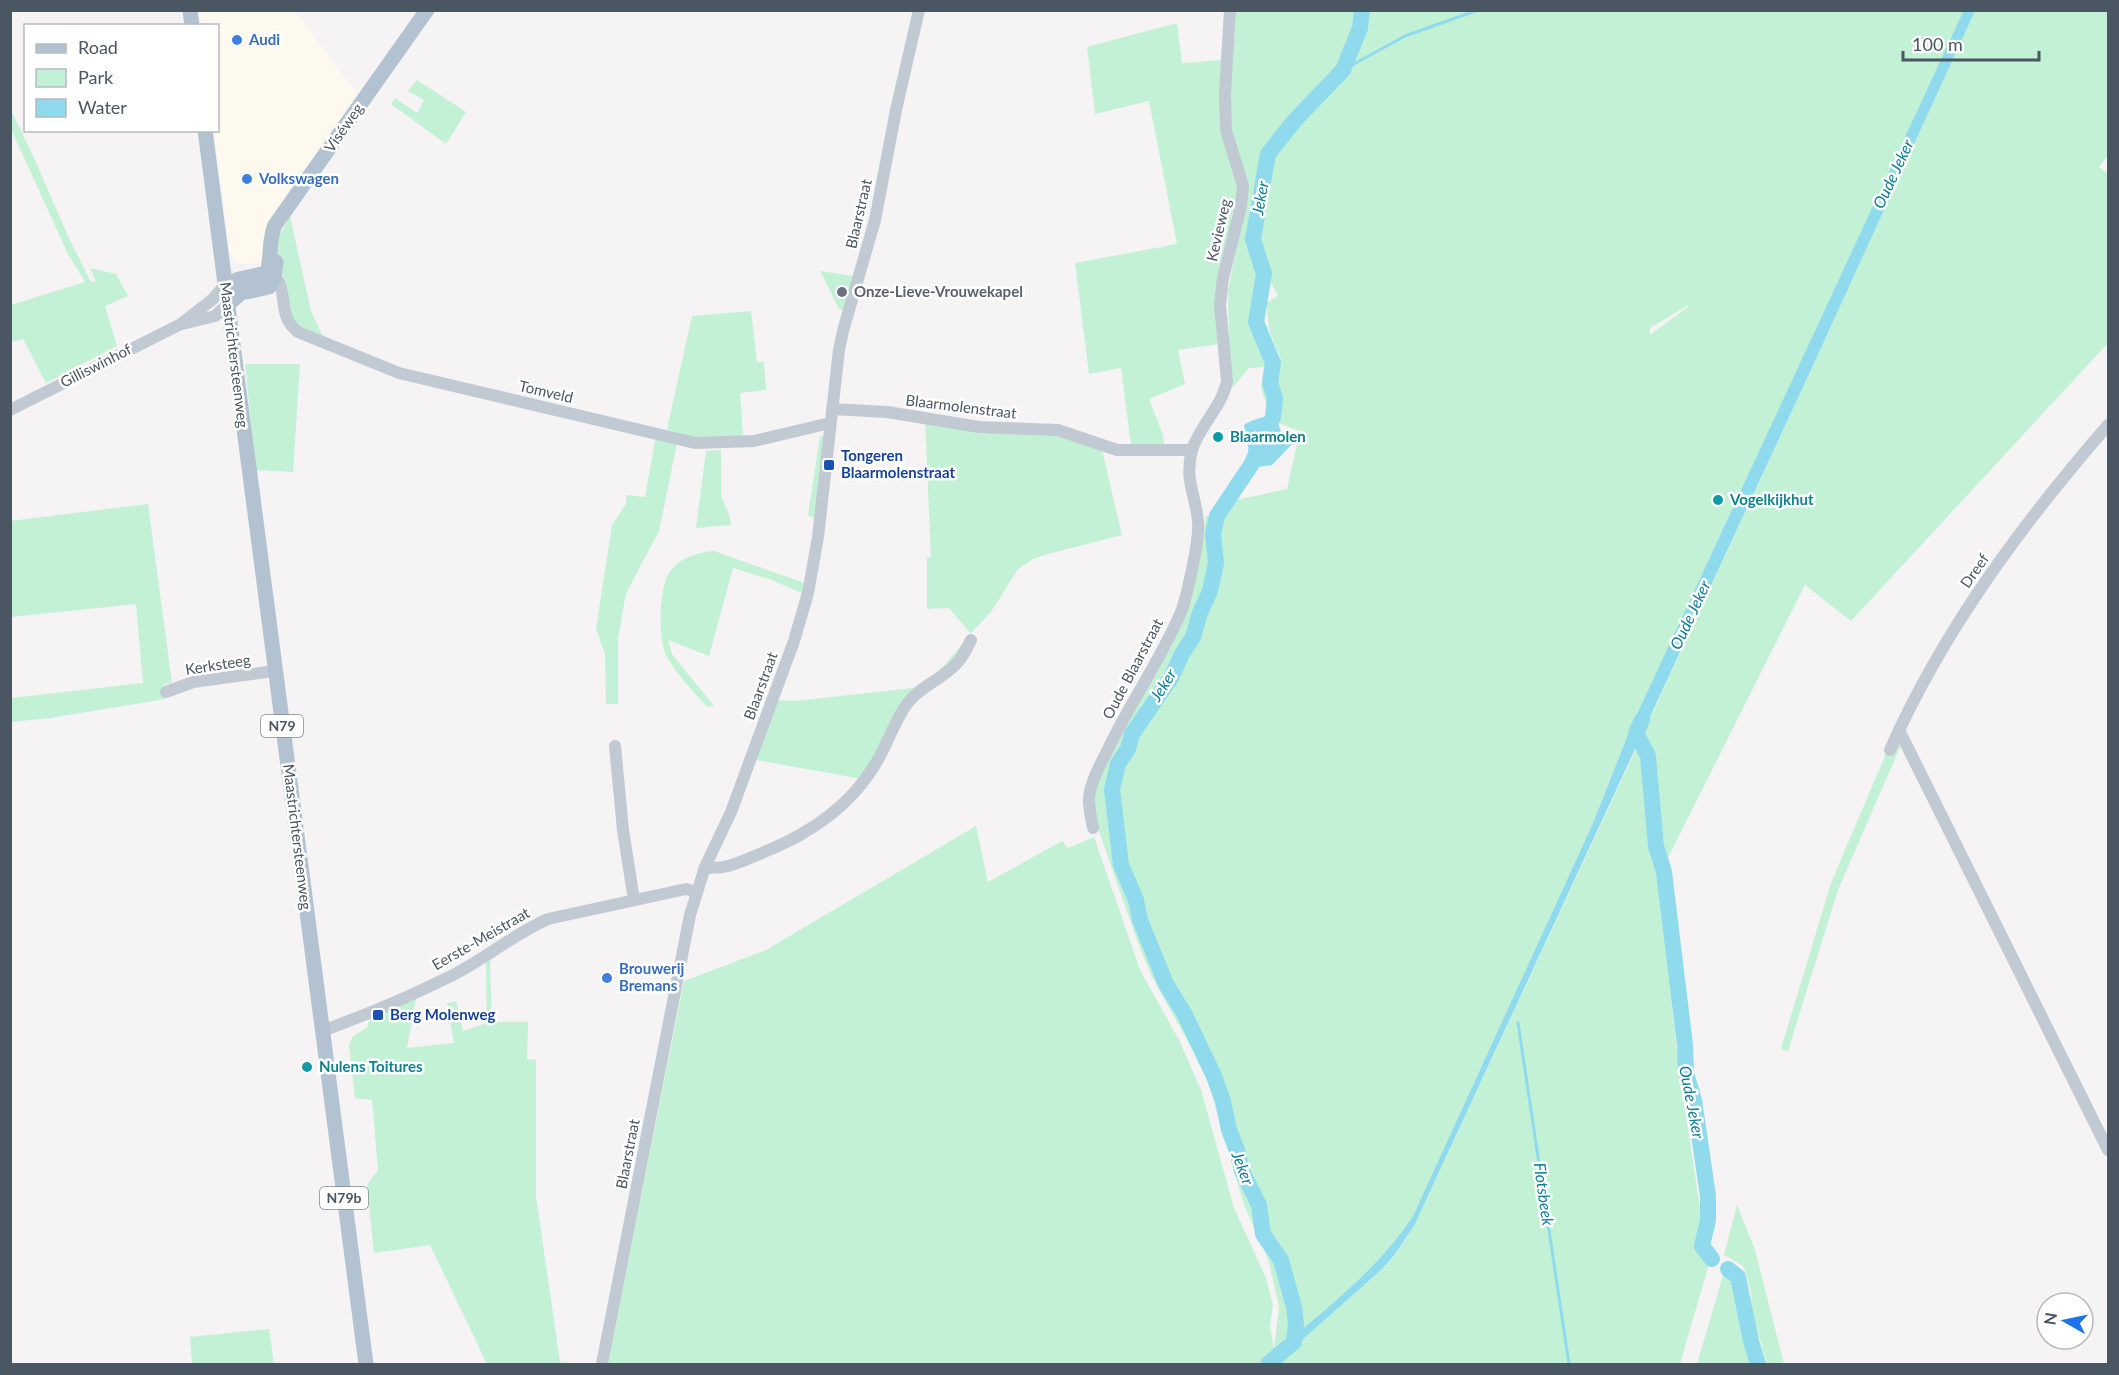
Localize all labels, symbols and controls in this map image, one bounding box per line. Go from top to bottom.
legend [24,24,219,132]
scale bar [1903,24,2040,62]
place label: Audi [248,30,280,48]
marker: Audi [230,33,244,47]
text: 100 m [1912,33,1963,55]
text: Road [78,36,118,58]
text: Park [78,66,114,88]
text: Water [78,96,127,118]
street label: Viséweg [320,99,367,155]
water label: Oude Jeker [1868,136,1917,211]
place label: Volkswagen [258,169,339,187]
marker: Volkswagen [240,172,254,186]
street label: Blaarstraat [841,177,875,250]
water label: Jeker [1247,179,1272,217]
street label: Kevieweg [1202,197,1234,263]
street label: Maastrichtersteenweg [217,281,253,429]
place label: Onze-Lieve-Vrouwekapel [854,282,1023,300]
marker: Onze-Lieve-Vrouwekapel [835,285,849,299]
street label: Gilliswinhof [57,339,135,391]
street label: Tomveld [517,376,575,406]
street label: Blaarmolenstraat [905,390,1018,422]
place label: Blaarmolen [1230,427,1306,445]
marker: Blaarmolen [1211,430,1225,444]
place label: Tongeren Blaarmolenstraat [841,446,955,481]
marker: Tongeren Blaarmolenstraat [822,458,836,472]
place label: Vogelkijkhut [1729,490,1814,508]
marker: Vogelkijkhut [1711,493,1725,507]
street label: Dreef [1956,549,1993,591]
water label: Oude Jeker [1665,577,1714,652]
street label: Oude Blaarstraat [1098,615,1166,722]
street label: Blaarstraat [739,649,781,722]
street label: Kerksteeg [184,650,252,678]
water label: Jeker [1145,665,1180,705]
road number: N79 [261,715,303,737]
street label: Maastrichtersteenweg [280,763,316,911]
street label: Eerste-Meistraat [429,903,533,973]
place label: Brouwerij Bremans [619,959,685,994]
marker: Brouwerij Bremans [600,971,614,985]
place label: Berg Molenweg [390,1005,495,1023]
marker: Berg Molenweg [371,1008,385,1022]
place label: Nulens Toitures [319,1057,423,1075]
marker: Nulens Toitures [300,1060,314,1074]
water label: Oude Jeker [1676,1064,1709,1140]
street label: Blaarstraat [611,1117,643,1190]
water label: Jeker [1228,1148,1259,1188]
water label: Flotsbeek [1531,1161,1558,1227]
road number: N79b [320,1187,368,1209]
north arrow [2035,1291,2095,1351]
text: N [2039,1311,2060,1326]

